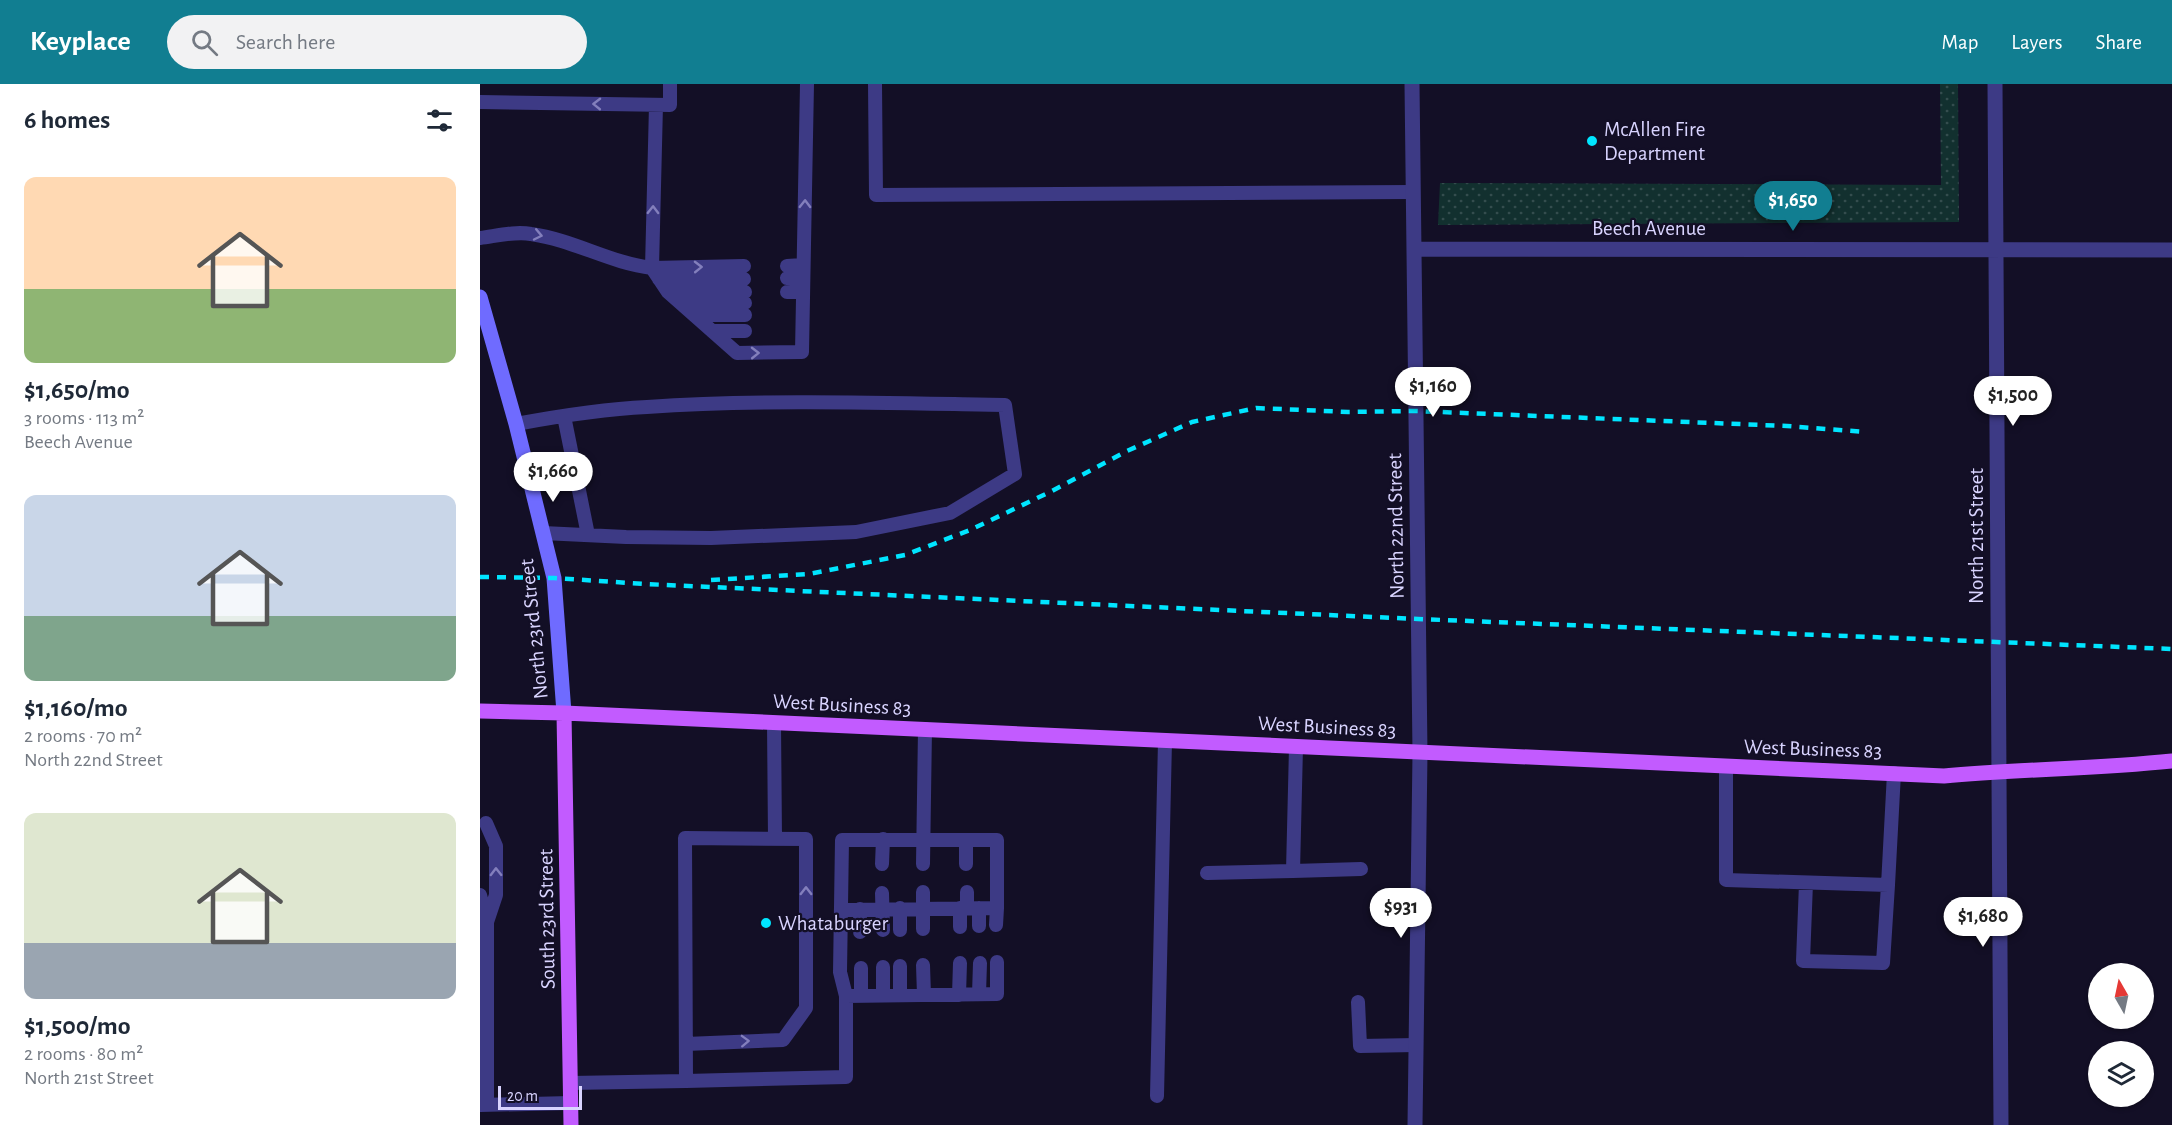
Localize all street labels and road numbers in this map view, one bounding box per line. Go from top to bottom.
street label: Beech Avenue [1592,218,1706,239]
street label: North 22nd Street [1384,453,1408,599]
street label: North 21st Street [1966,468,1987,604]
street label: North 23rd Street [516,558,552,700]
street label: West Business 83 [772,691,912,719]
street label: West Business 83 [1257,713,1397,741]
street label: West Business 83 [1743,736,1883,762]
street label: South 23rd Street [535,848,559,989]

